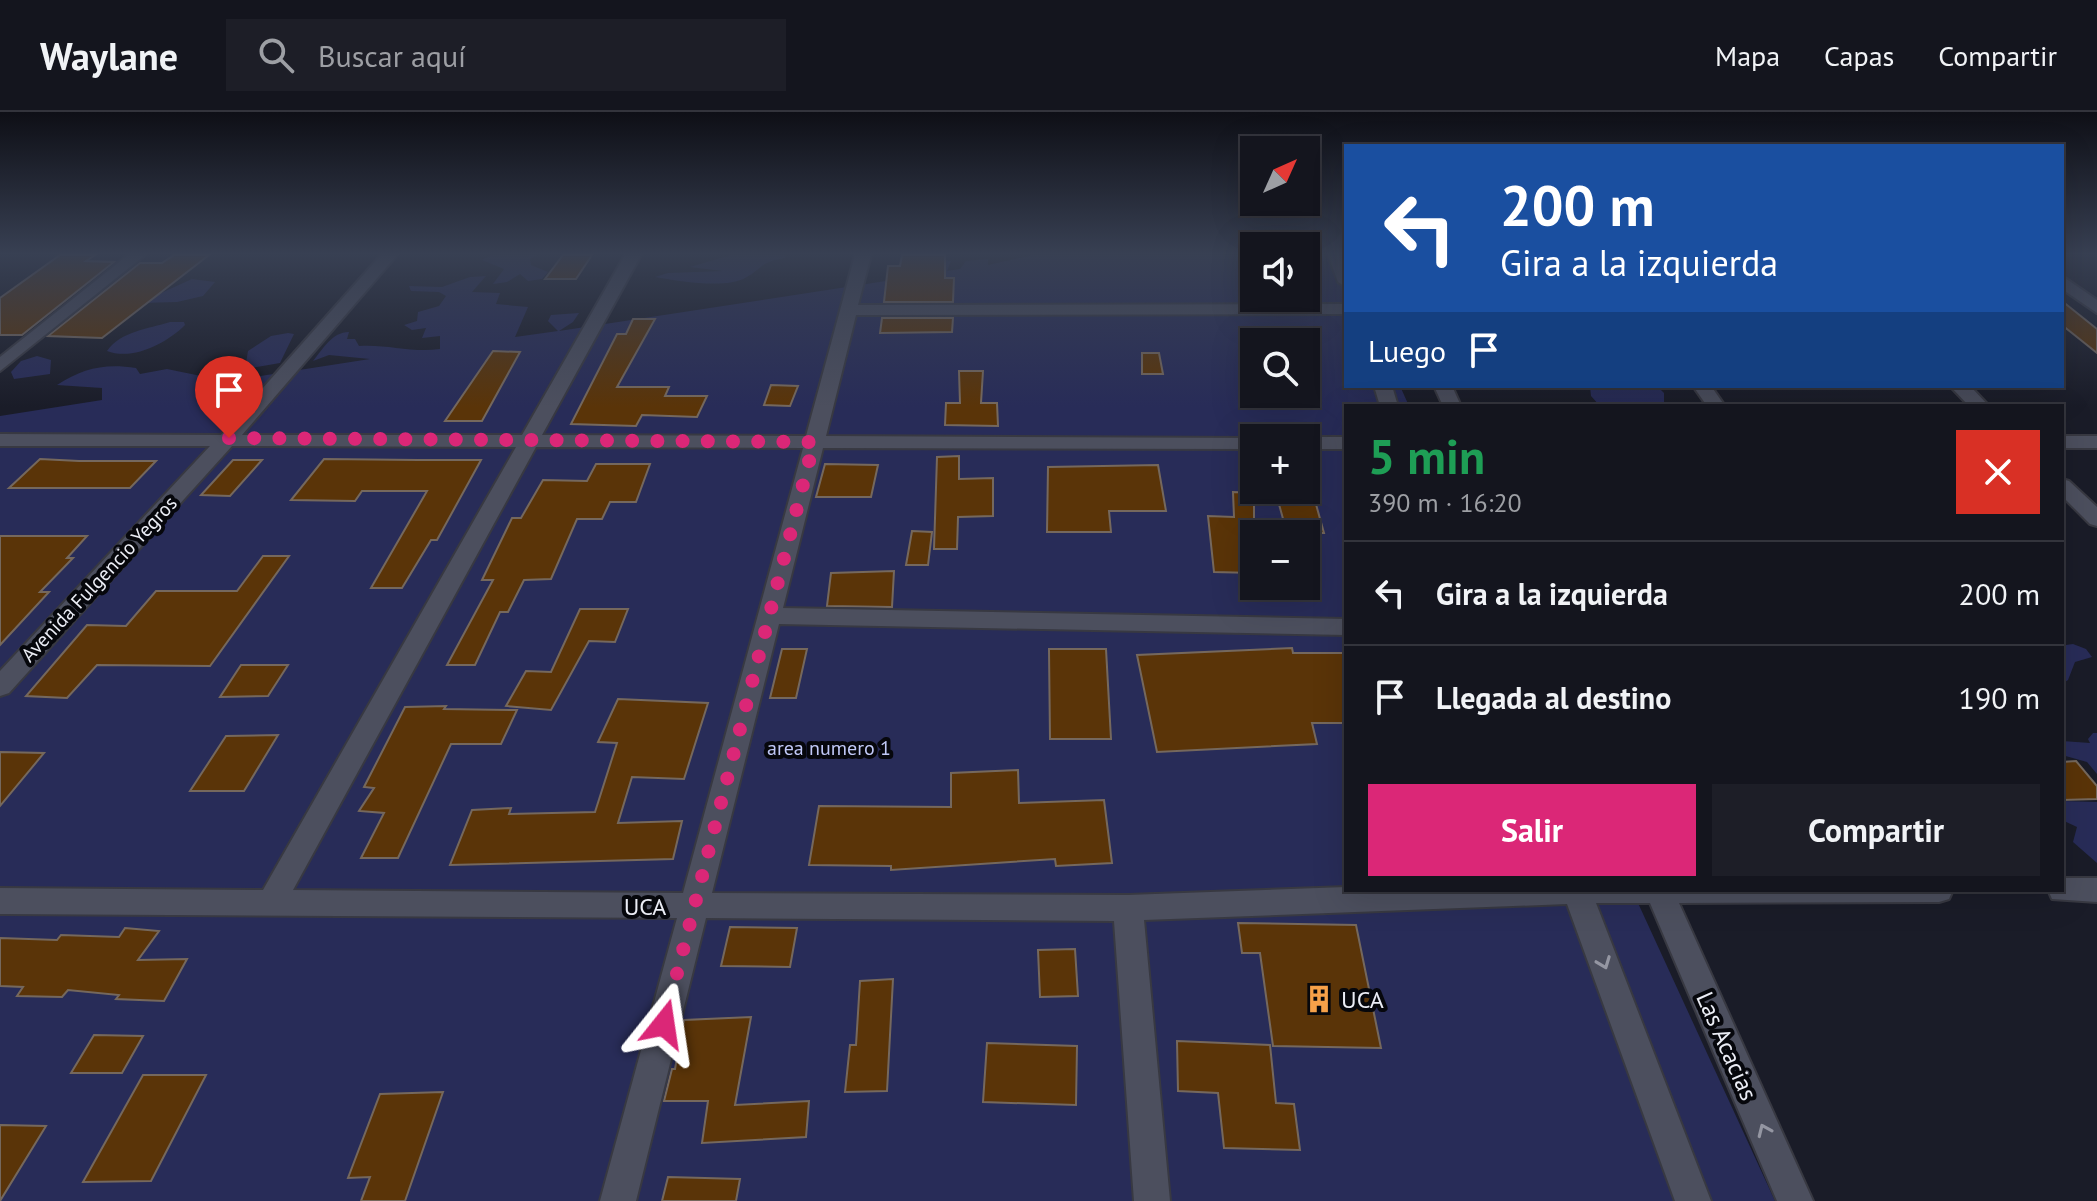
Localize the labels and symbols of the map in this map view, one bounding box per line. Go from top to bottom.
north arrow [1240,136,1320,216]
pin [195,356,263,438]
street label: Avenida Fulgencio Yegros [15,491,183,667]
park label: area numero 1 [767,735,891,761]
street label: UCA [624,891,666,922]
one-way arrow [1594,955,1611,969]
position arrow [622,982,706,1066]
building icon: UCA [1304,984,1334,1014]
place label: UCA [1341,984,1384,1015]
street label: Las Acacias [1689,987,1765,1105]
one-way arrow [1758,1123,1774,1138]

